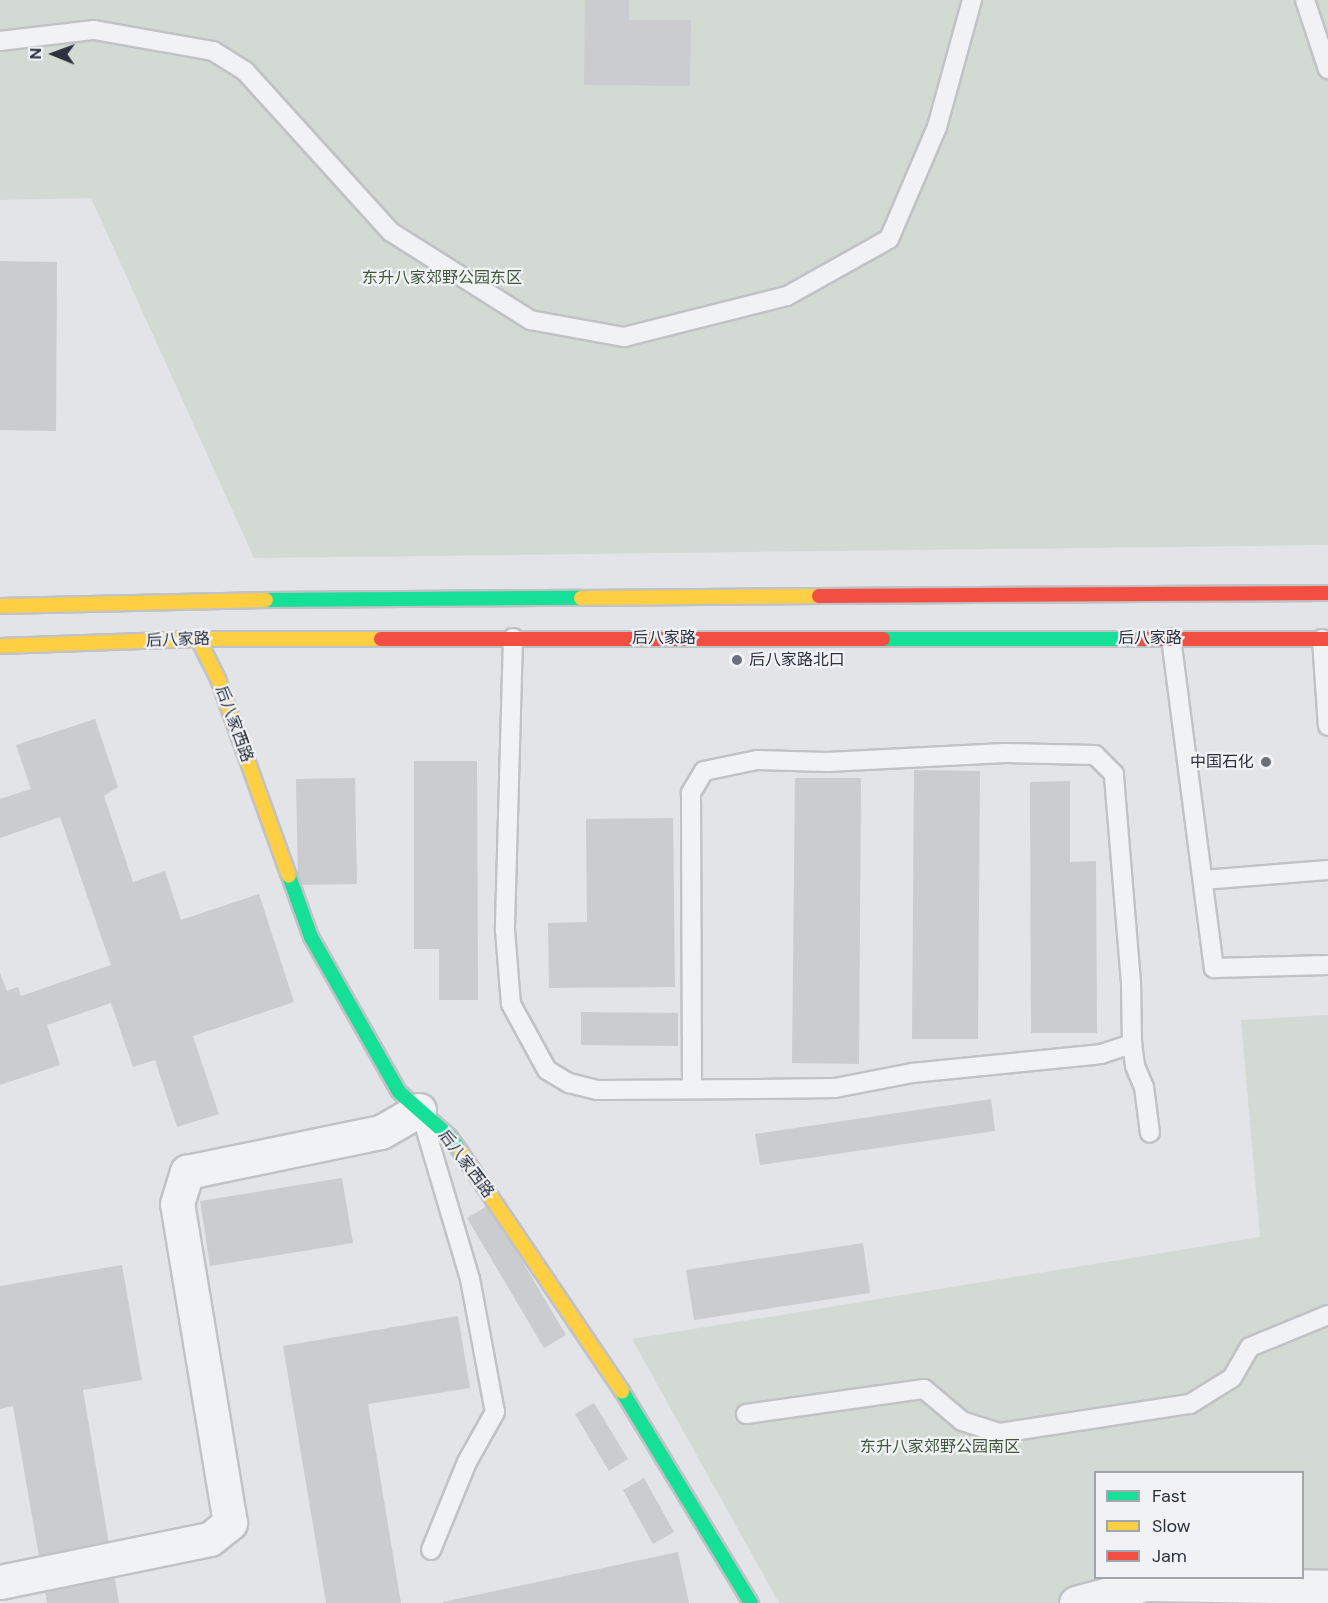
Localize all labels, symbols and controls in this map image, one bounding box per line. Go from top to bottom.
north arrow [24,24,84,84]
text: N [25,48,46,60]
park label: 东升八家郊野公园东区 [362,268,522,288]
street label: 后八家路 [632,628,696,648]
street label: 后八家路 [1118,628,1182,648]
street label: 后八家路 [146,629,210,651]
place label: 后八家路北口 [749,650,845,670]
marker: 后八家路北口 [730,653,744,667]
street label: 后八家西路 [211,683,257,765]
place label: 中国石化 [1190,752,1254,772]
marker: 中国石化 [1259,755,1273,769]
street label: 后八家西路 [434,1126,498,1202]
park label: 东升八家郊野公园南区 [860,1437,1020,1457]
legend [1094,1471,1304,1579]
text: Fast [1152,1484,1187,1508]
text: Slow [1152,1514,1191,1538]
text: Jam [1152,1544,1187,1568]

